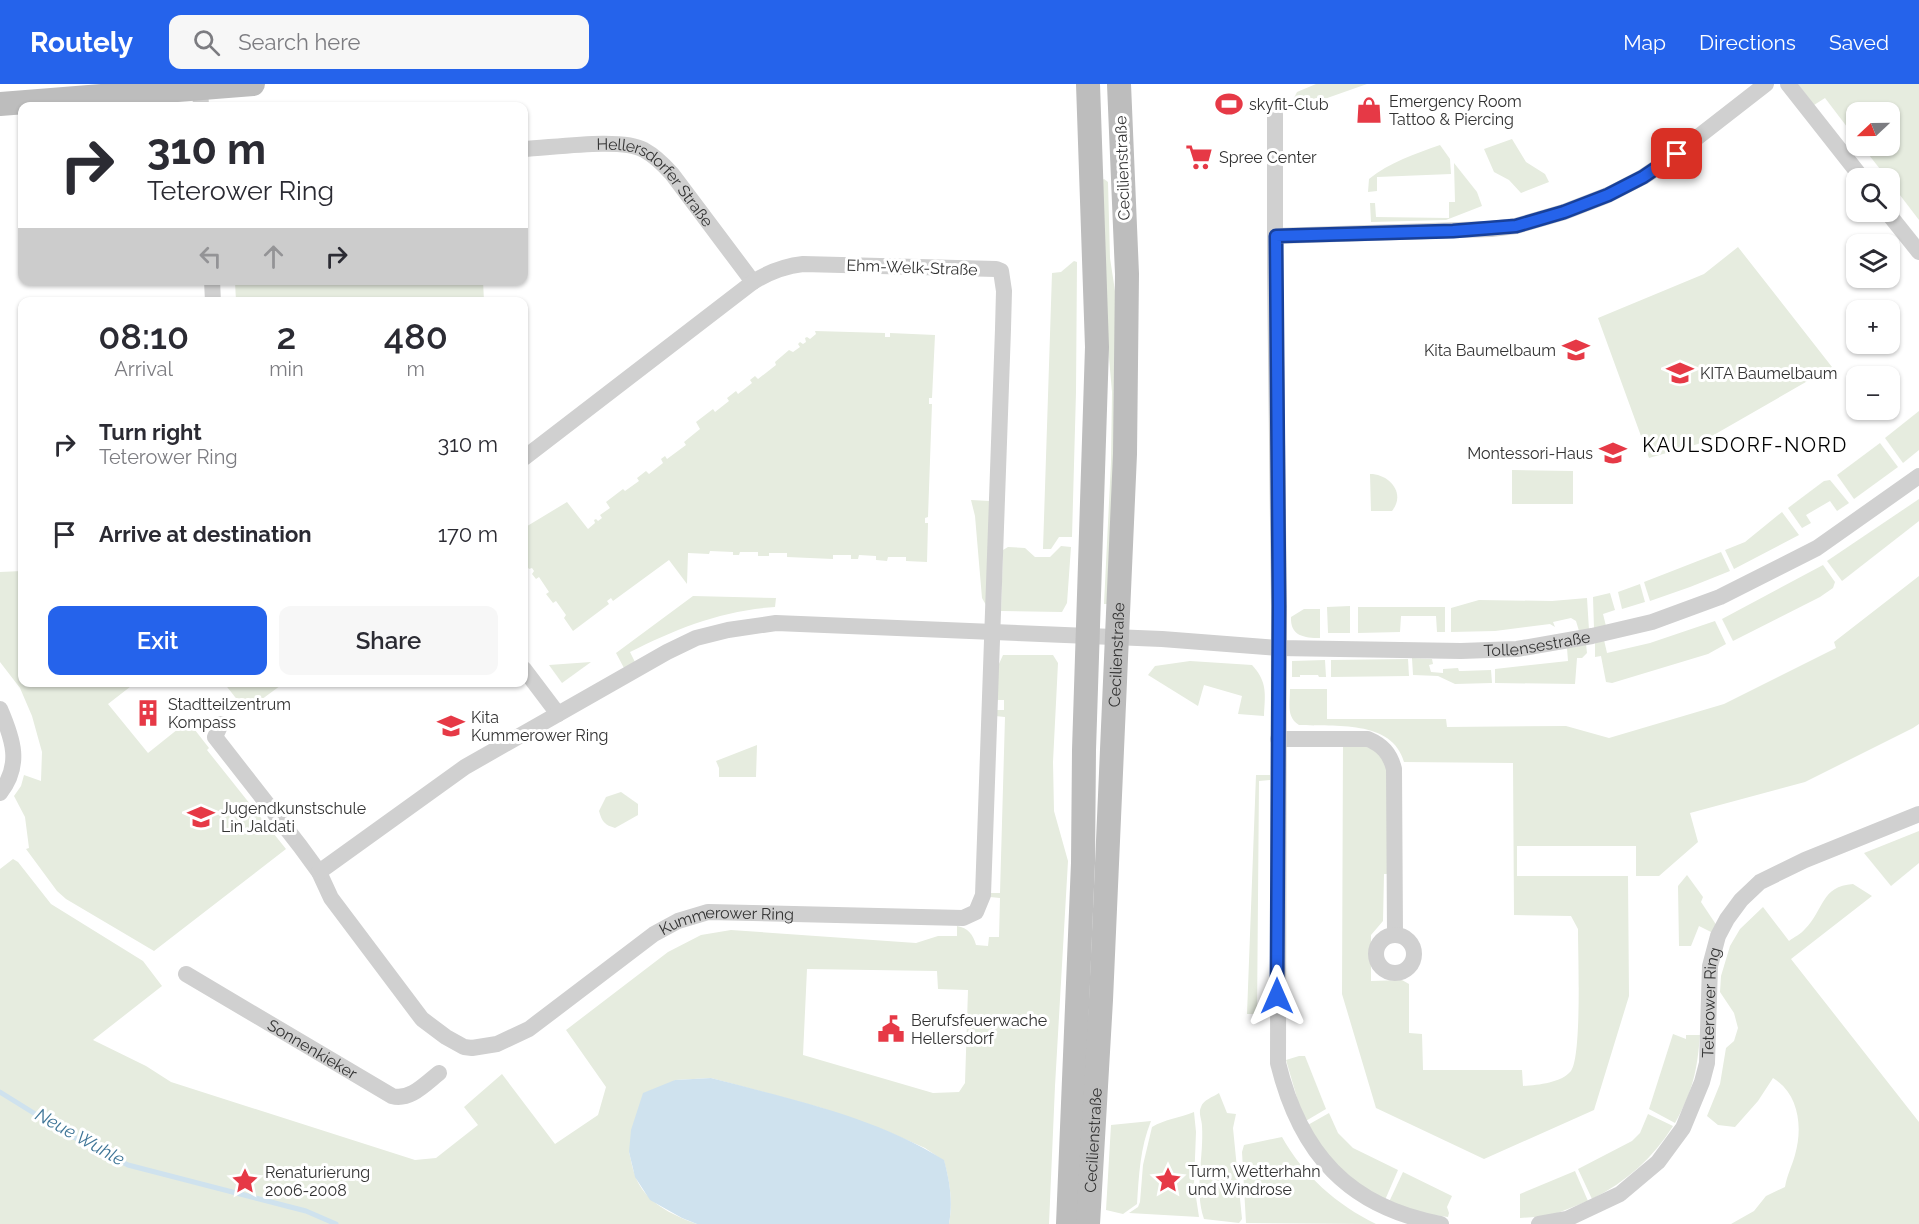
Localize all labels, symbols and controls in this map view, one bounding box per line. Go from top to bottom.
search box [169,15,589,69]
text: Routely [30,26,133,59]
icon: search [190,26,223,59]
text: Search here [238,29,360,55]
text: Map [1623,30,1666,55]
text: Directions [1699,30,1796,55]
text: Saved [1829,30,1889,55]
sports icon: skyfit-Club [1214,89,1244,119]
place label: Emergency Room Tattoo & Piercing [1389,92,1522,129]
place label: skyfit-Club [1249,95,1329,114]
shop icon: Emergency Room Tattoo & Piercing [1354,95,1384,125]
north arrow [1846,102,1900,156]
map controls [1846,102,1900,420]
street label: Cecilienstraße [1111,115,1134,221]
text: 310 m [147,125,266,174]
icon: right [48,126,126,204]
pin [1651,128,1702,179]
street label: Hellersdorfer Straße [596,135,717,231]
icon: arrive [1660,137,1693,170]
supermarket icon: Spree Center [1184,142,1214,172]
place label: Spree Center [1219,148,1317,167]
button: search [1846,168,1900,222]
text: Teterower Ring [147,175,334,206]
button: layers [1846,234,1900,288]
icon: left [194,240,227,273]
icon: ahead [257,240,290,273]
icon: right [320,240,353,273]
street label: Ehm-Welk-Straße [846,256,978,279]
button: + [1846,300,1900,354]
text: 08:10 [98,315,189,357]
text: 2 [276,315,296,357]
text: 480 [384,315,448,357]
school or university icon: Kita Baumelbaum [1561,335,1591,365]
place label: Kita Baumelbaum [1424,341,1556,360]
text: Arrival [114,357,173,381]
text: min [269,357,304,381]
text: m [407,357,425,381]
school or university icon: KITA Baumelbaum [1665,358,1695,388]
place label: KITA Baumelbaum [1700,364,1837,383]
button: − [1846,366,1900,420]
text: Turn right [99,419,202,445]
icon: right [48,428,81,461]
text: 310 m [438,431,498,457]
district label: KAULSDORF-NORD [1642,433,1848,457]
school or university icon: Montessori-Haus [1598,438,1628,468]
place label: Montessori-Haus [1467,444,1593,463]
text: Teterower Ring [99,445,238,469]
icon: arrive [48,518,81,551]
text: Arrive at destination [99,521,312,547]
text: 170 m [438,521,498,547]
street label: Cecilienstraße [1105,602,1128,708]
button: Exit [48,606,267,675]
button: Share [279,606,498,675]
street label: Tollensestraße [1483,627,1592,660]
place label: Stadtteilzentrum Kompass [168,695,291,732]
building icon: Stadtteilzentrum Kompass [133,698,163,728]
place label: Kita Kummerower Ring [471,708,608,745]
school or university icon: Kita Kummerower Ring [436,711,466,741]
place label: Jugendkunstschule Lin Jaldati [221,799,366,836]
school or university icon: Jugendkunstschule Lin Jaldati [186,802,216,832]
street label: Kummerower Ring [656,903,794,939]
street label: Teterower Ring [1698,945,1725,1058]
position arrow [1245,964,1309,1028]
place label: Berufsfeuerwache Hellersdorf [911,1011,1047,1048]
public building icon: Berufsfeuerwache Hellersdorf [876,1014,906,1044]
street label: Sonnenkieker [264,1015,361,1083]
street label: Cecilienstraße [1081,1087,1106,1193]
water label: Neue Wuhle [32,1104,129,1170]
place label: Turm, Wetterhahn und Windrose [1188,1162,1321,1199]
place label: Renaturierung 2006-2008 [265,1163,370,1200]
place icon: Turm, Wetterhahn und Windrose [1153,1165,1183,1195]
place icon: Renaturierung 2006-2008 [230,1166,260,1196]

